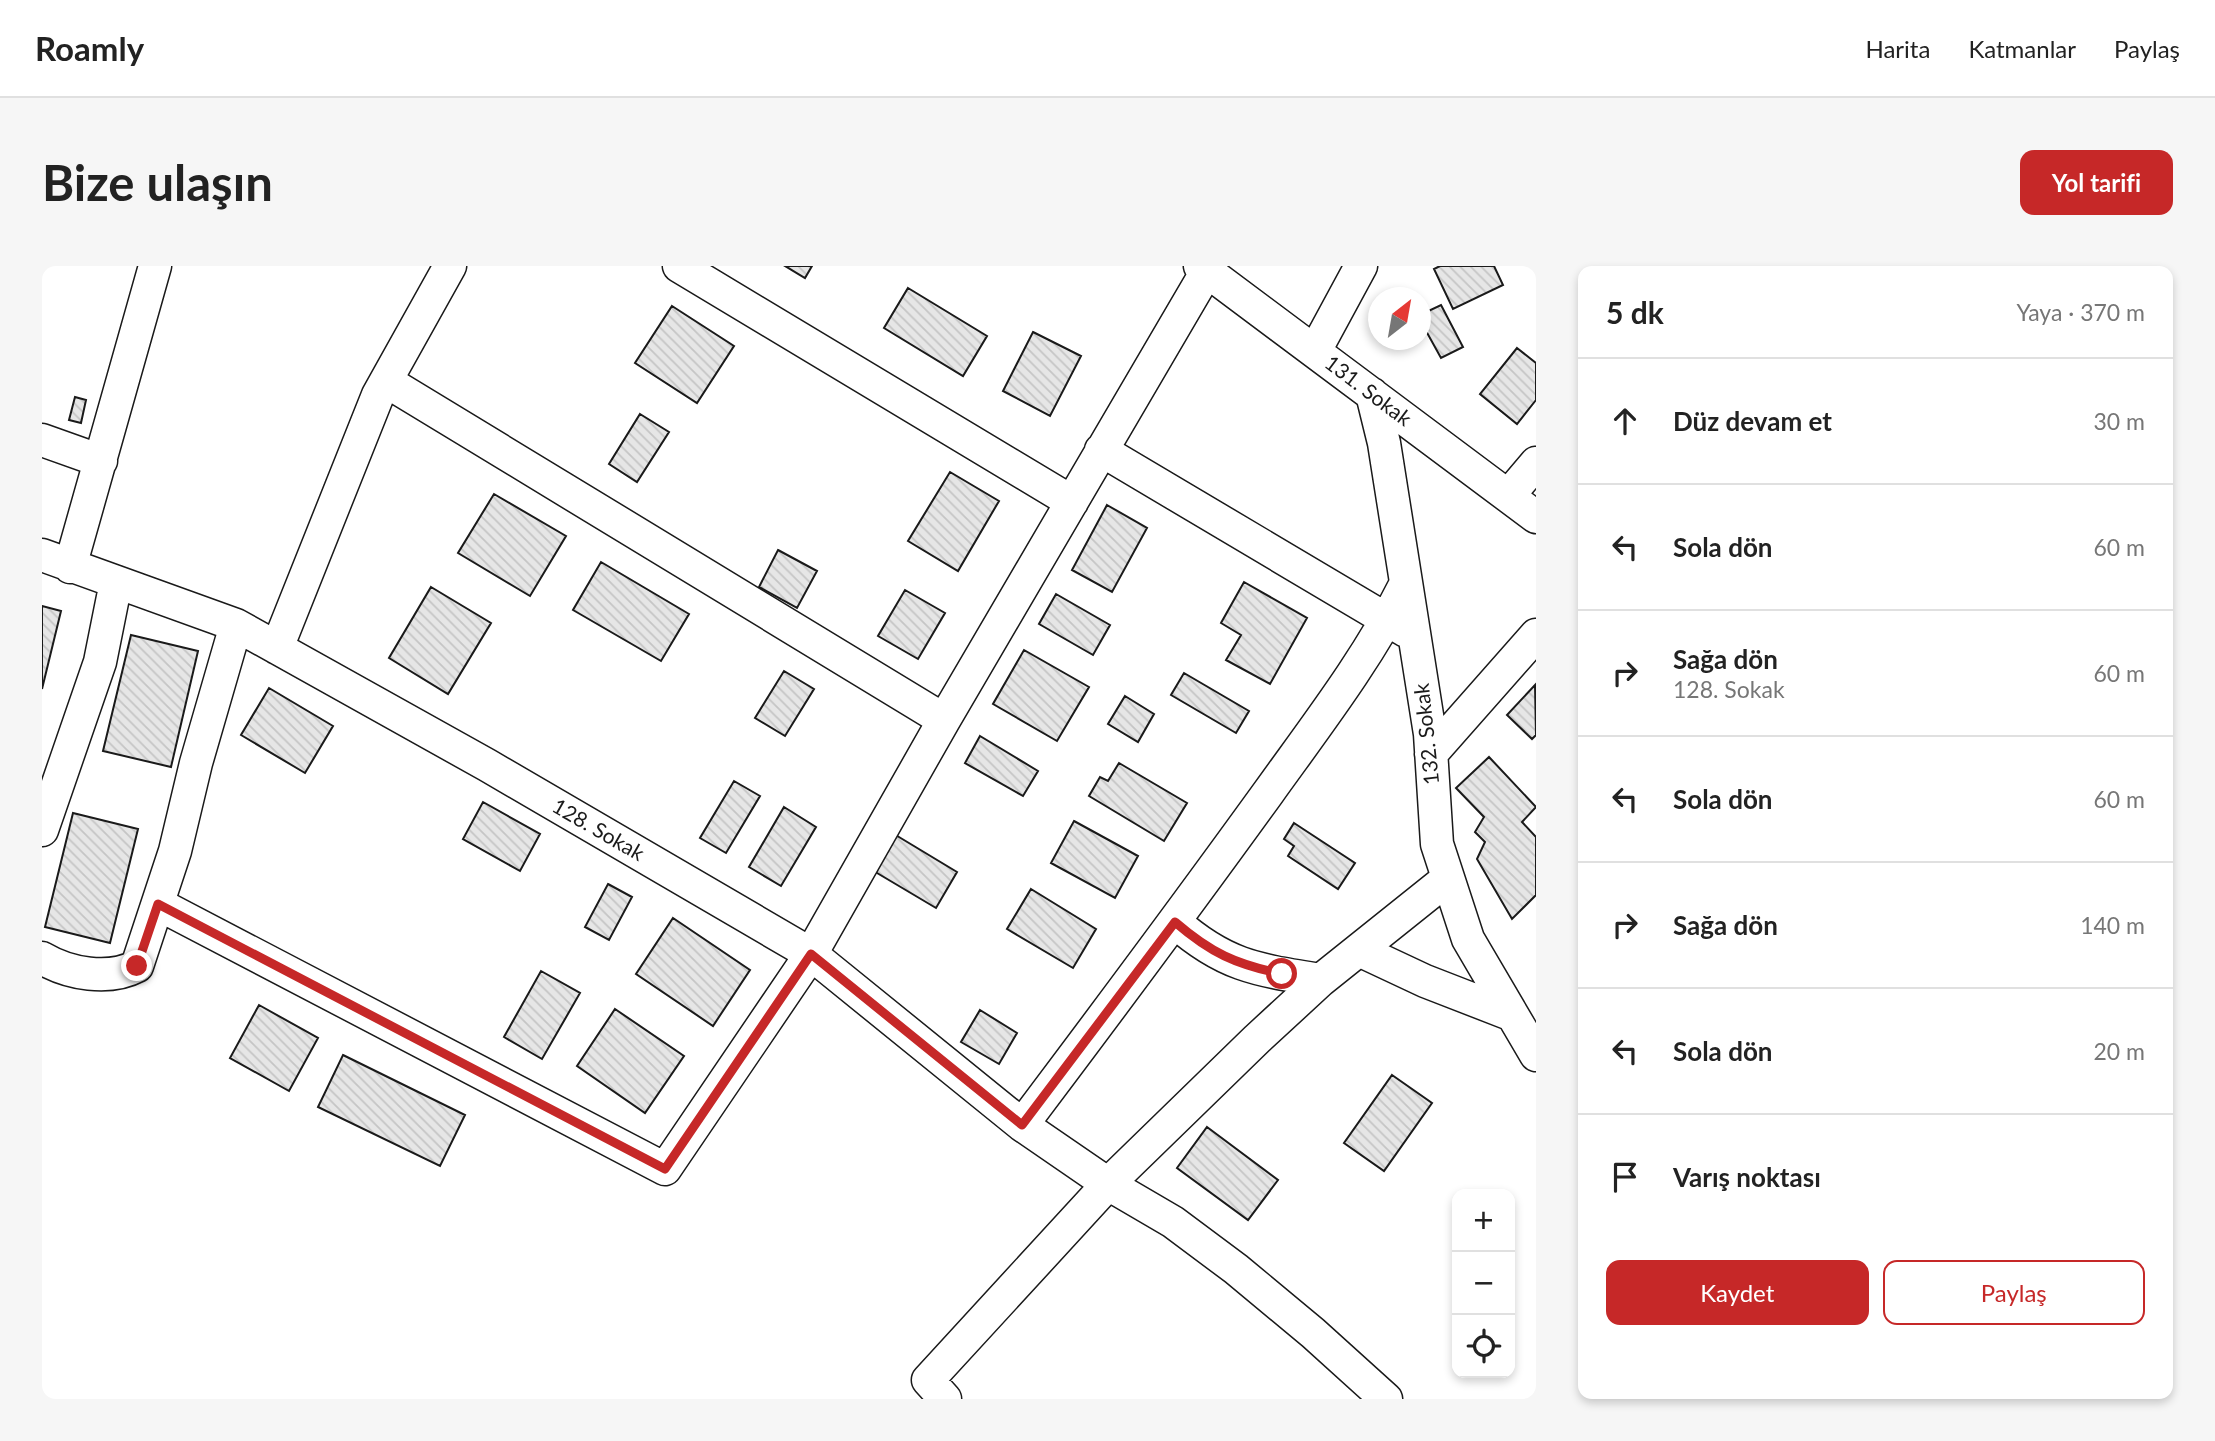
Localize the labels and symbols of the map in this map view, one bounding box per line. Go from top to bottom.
north arrow [1368,287,1431,350]
street label: 131. Sokak [1321,349,1417,431]
street label: 132. Sokak [1408,682,1443,786]
street label: 128. Sokak [548,792,649,865]
route end [121,950,152,981]
route start [1266,958,1297,989]

